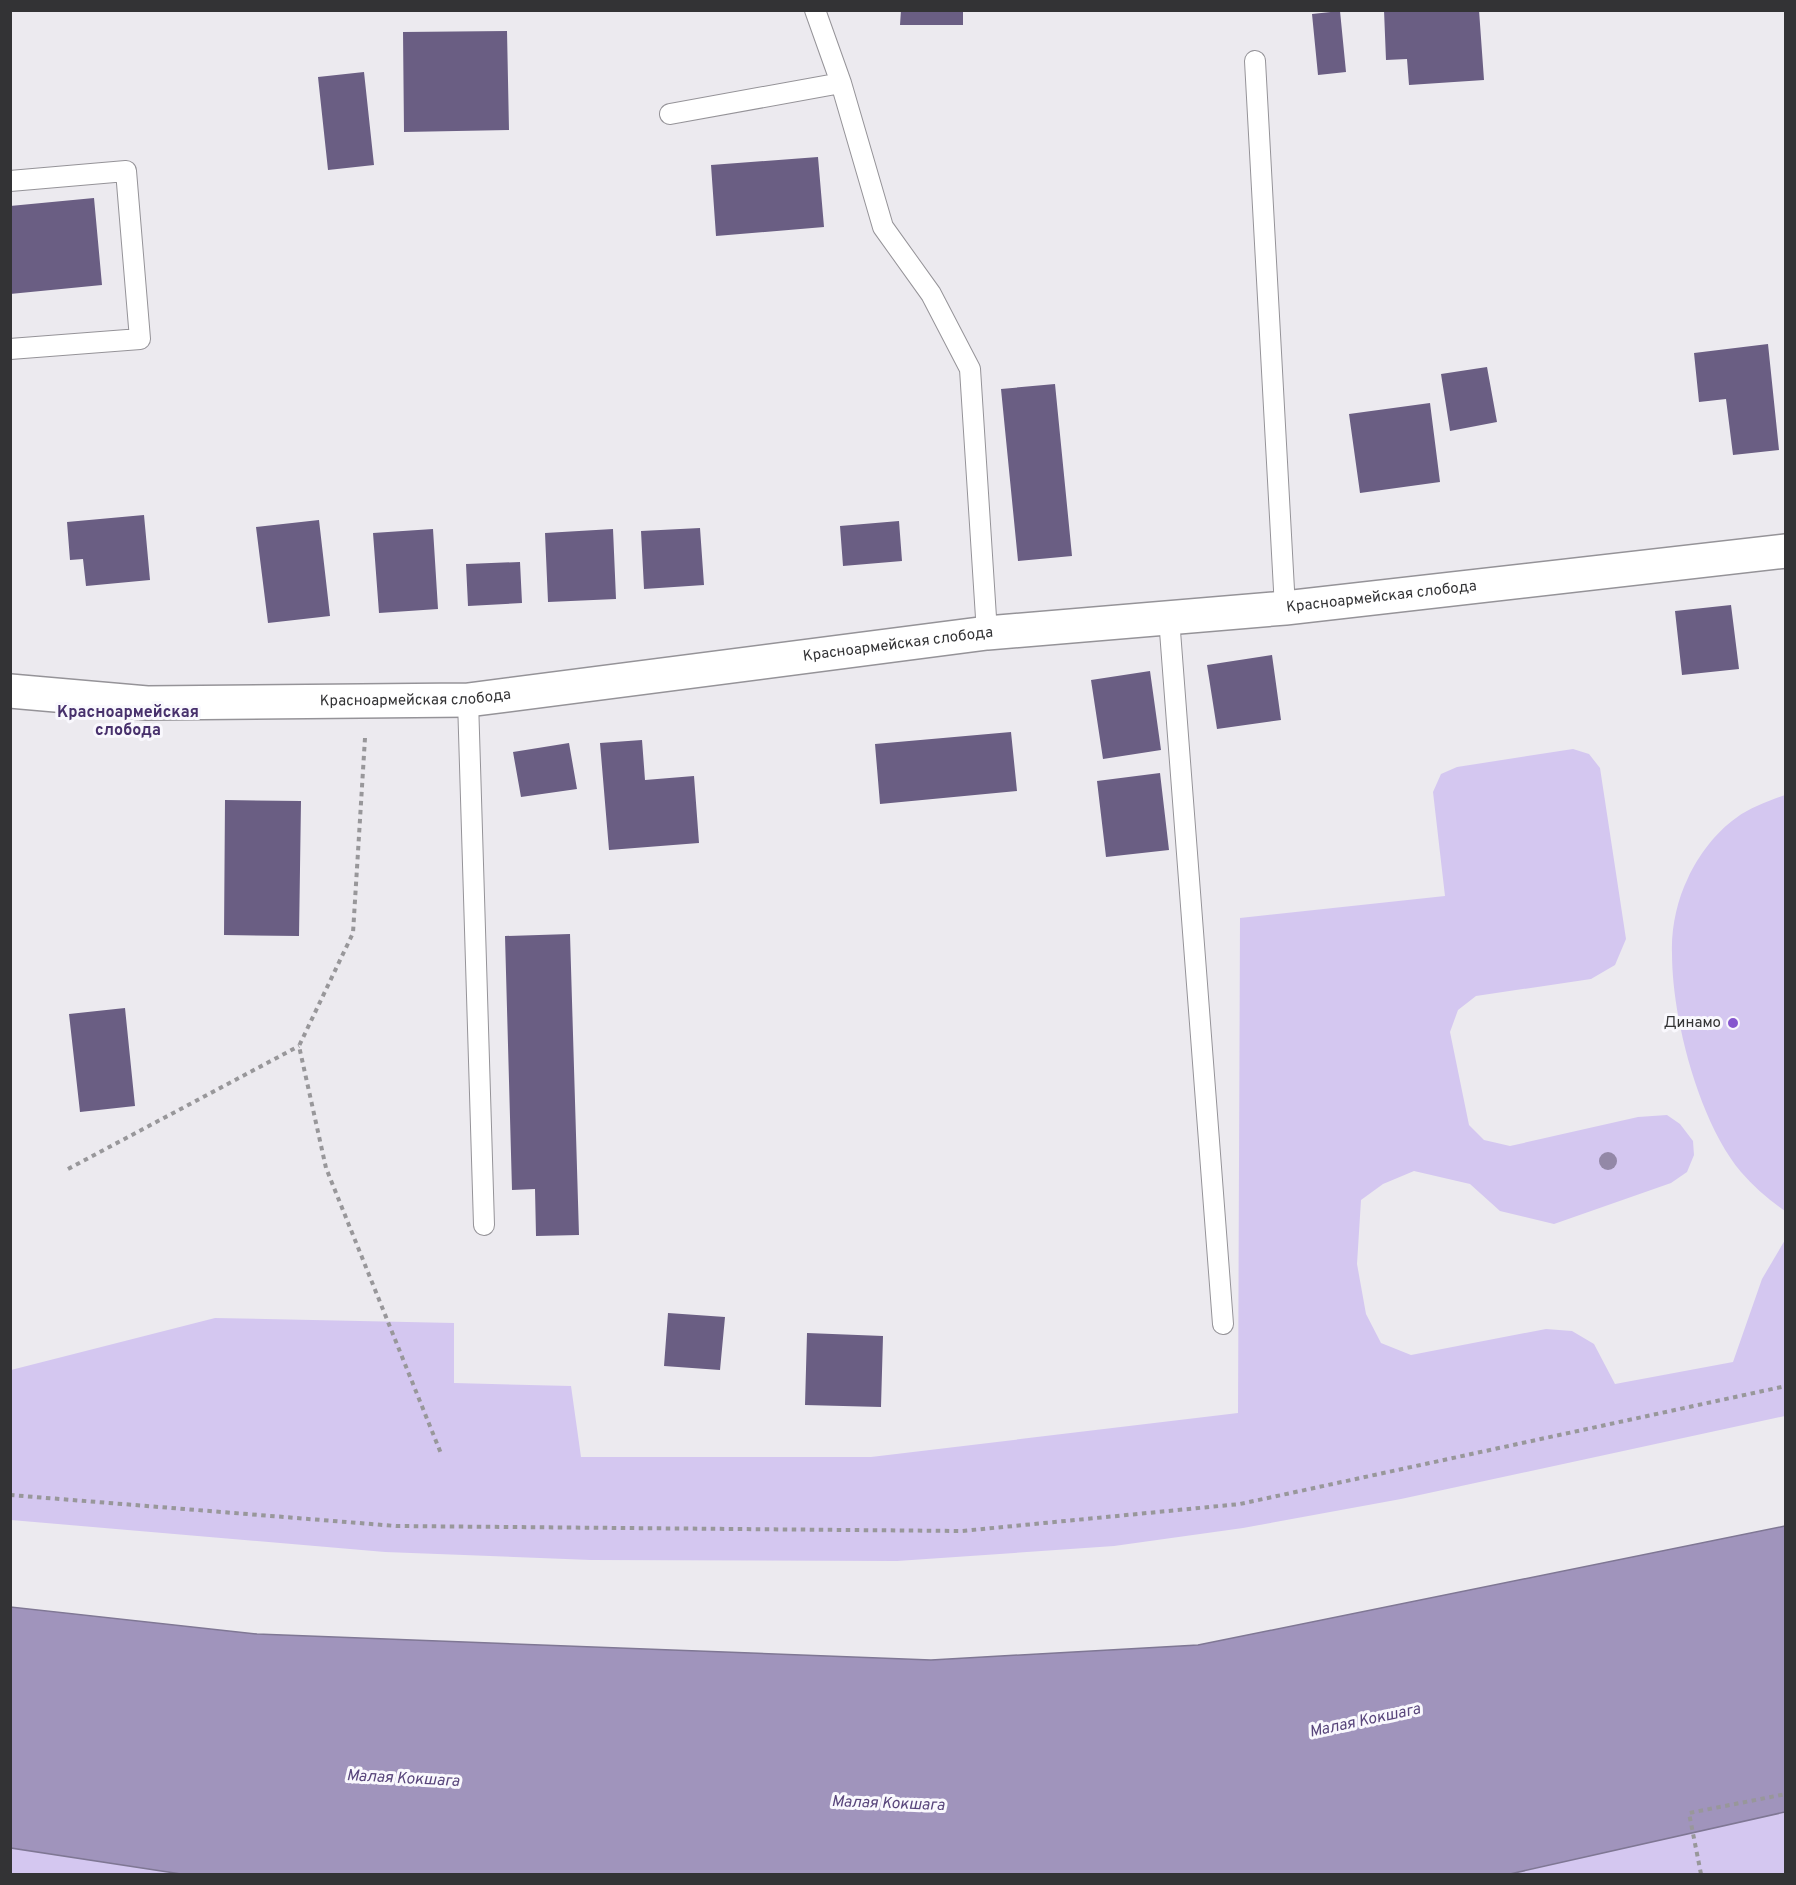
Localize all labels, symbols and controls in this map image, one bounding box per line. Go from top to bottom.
street label: Красноармейская слобода [1285,577,1478,617]
street label: Красноармейская слобода [802,623,994,666]
street label: Красноармейская слобода [320,685,512,711]
district label: Красноармейская слобода [57,703,199,741]
place label: Динамо [1664,1014,1721,1033]
marker: Динамо [1726,1016,1740,1030]
water label: Малая Кокшага [1308,1699,1423,1743]
water label: Малая Кокшага [346,1766,461,1792]
water label: Малая Кокшага [831,1792,946,1816]

